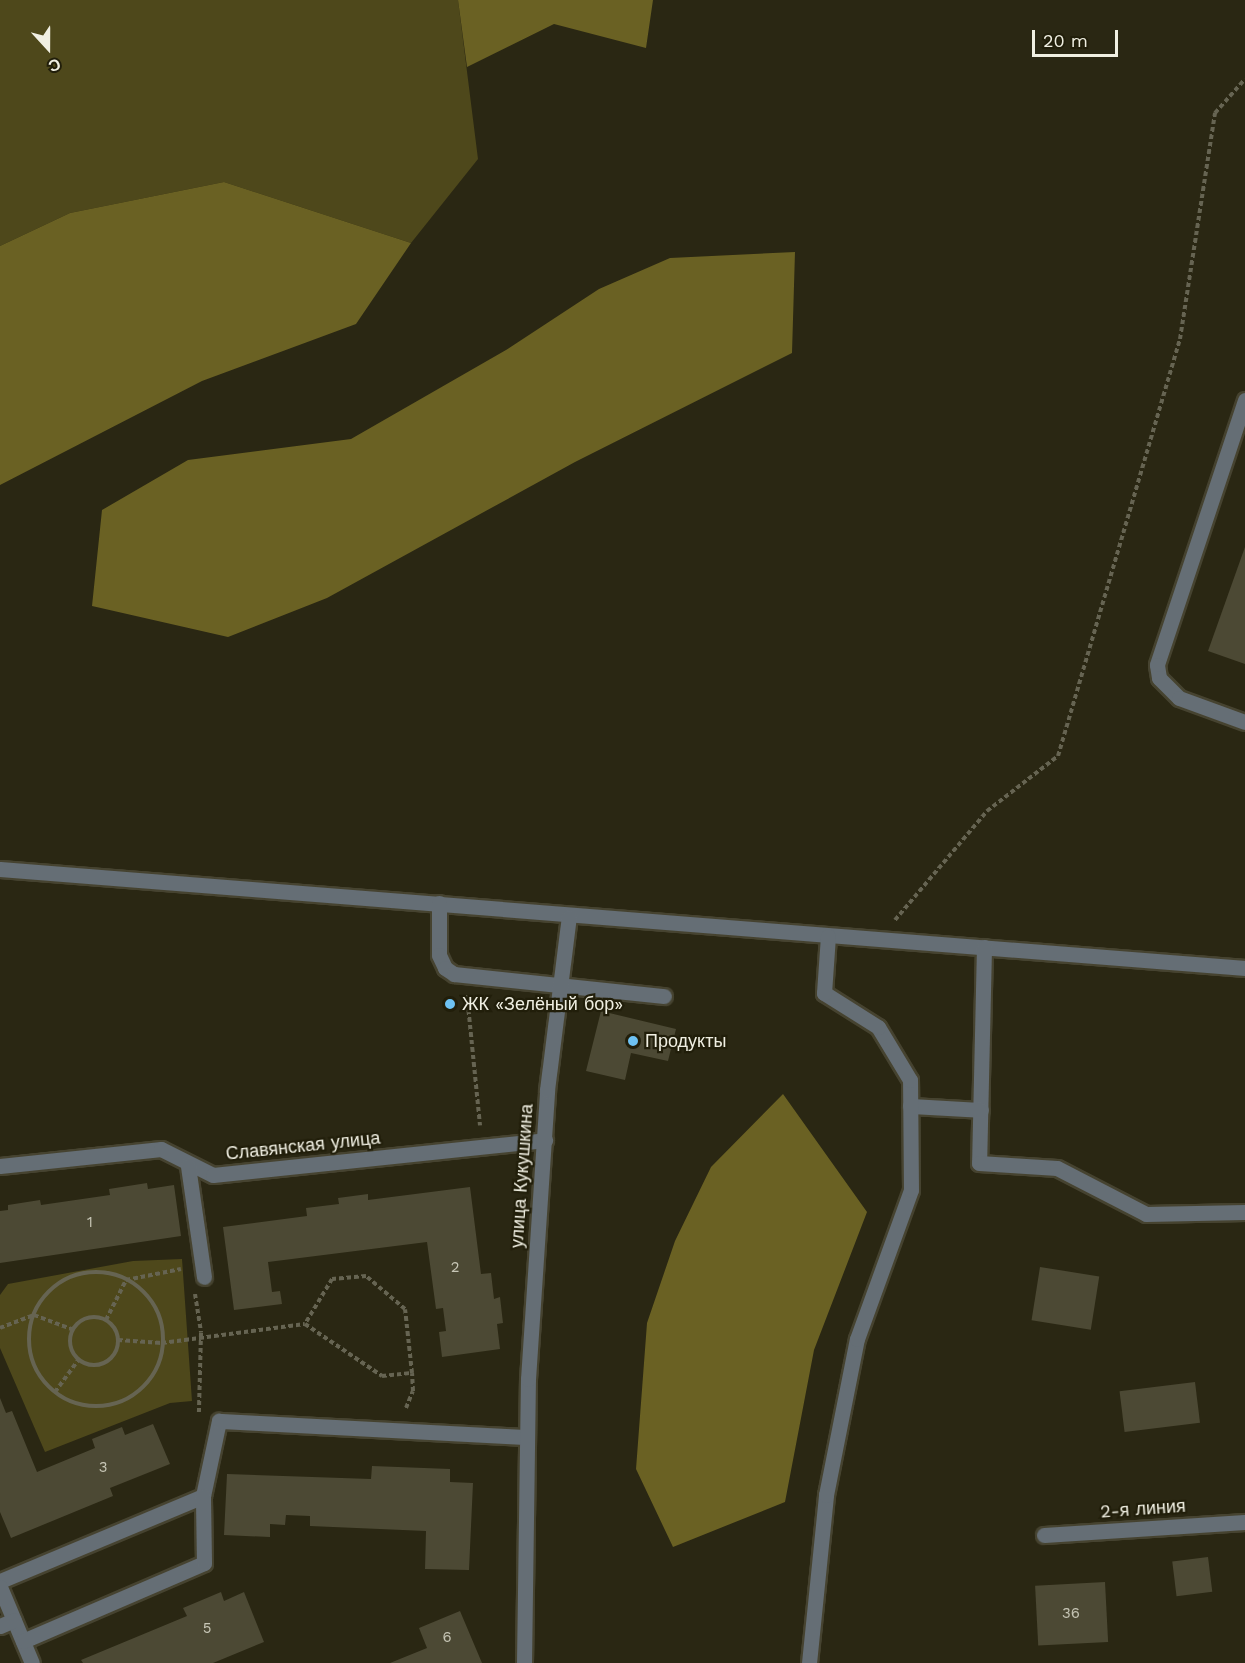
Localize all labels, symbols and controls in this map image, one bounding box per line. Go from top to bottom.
north arrow [18,18,78,78]
scale bar [1035,18,1120,56]
text: 20 m [1043,30,1088,51]
text: С [46,54,63,76]
place label: ЖК «Зелёный бор» [462,993,623,1015]
marker: ЖК «Зелёный бор» [443,997,457,1011]
place label: Продукты [645,1030,726,1052]
marker: Продукты [626,1034,640,1048]
street label: улица Кукушкина [506,1103,538,1249]
street label: Славянская улица [225,1127,381,1165]
house number: 1 [87,1214,93,1232]
house number: 2 [451,1259,459,1277]
house number: 3 [99,1459,107,1477]
street label: 2-я линия [1100,1495,1186,1523]
house number: 36 [1062,1605,1080,1623]
house number: 5 [203,1620,211,1638]
house number: 6 [442,1629,452,1647]

